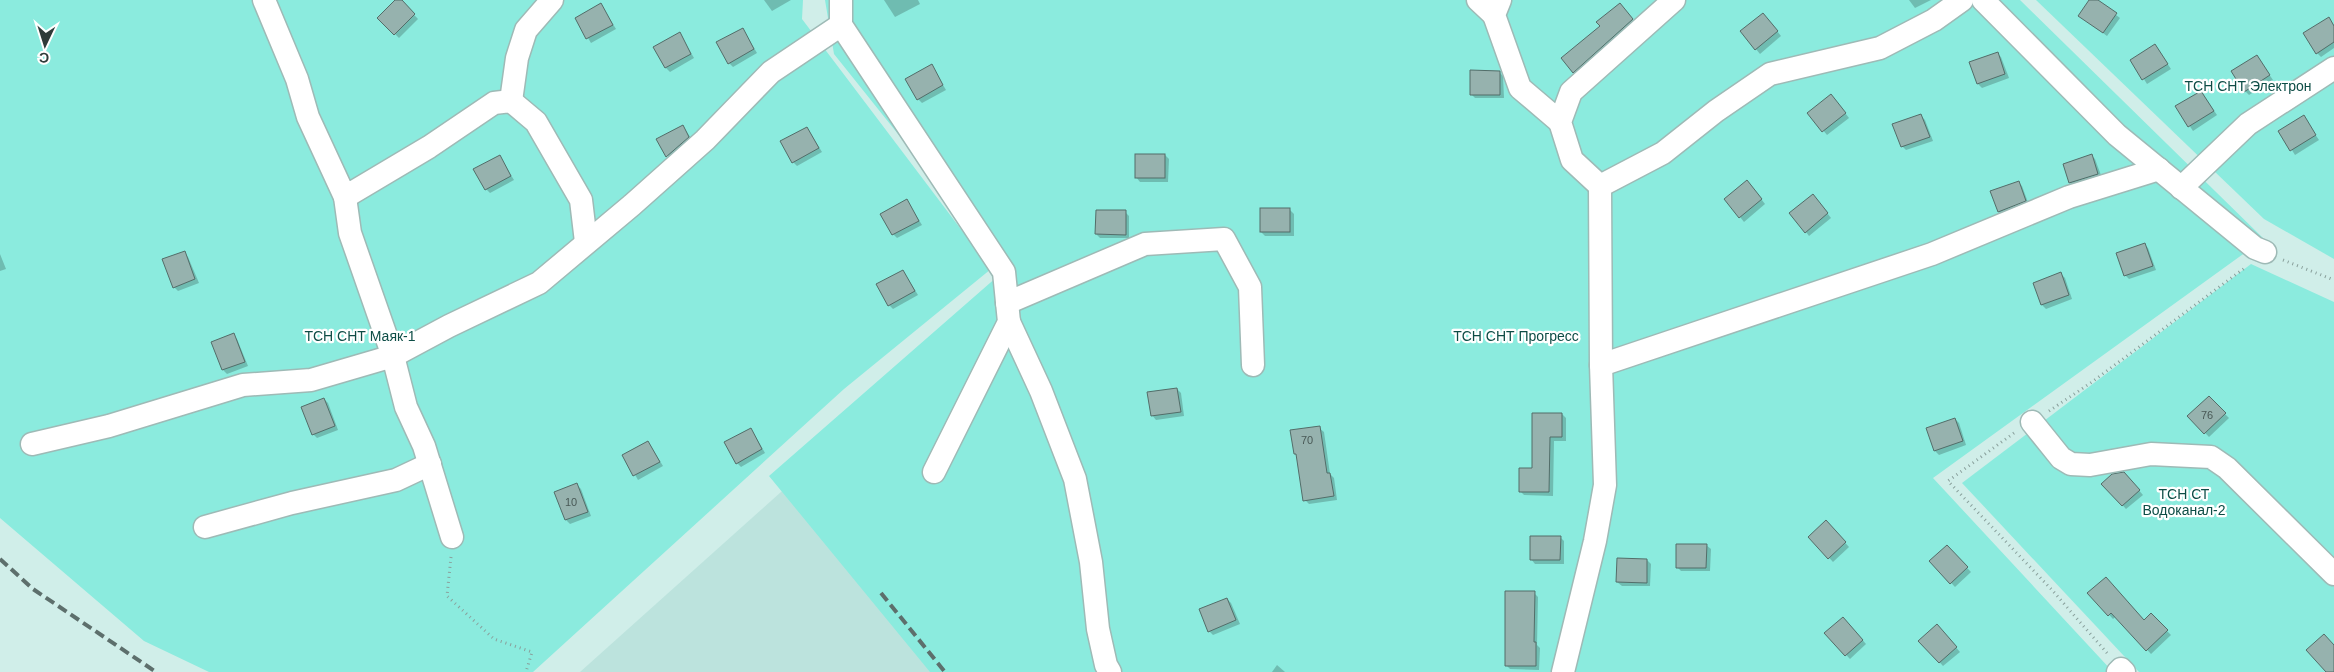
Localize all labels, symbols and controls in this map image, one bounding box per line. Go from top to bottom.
north arrow [20,20,70,70]
text: С [38,50,50,66]
park label: ТСН СНТ Электрон [2185,78,2311,94]
park label: ТСН СНТ Маяк-1 [304,328,416,344]
park label: ТСН СНТ Прогресс [1453,328,1579,344]
house number: 76 [2201,409,2213,421]
house number: 70 [1301,434,1313,446]
park label: ТСН СТ Водоканал-2 [2142,486,2226,518]
house number: 10 [565,496,577,508]

